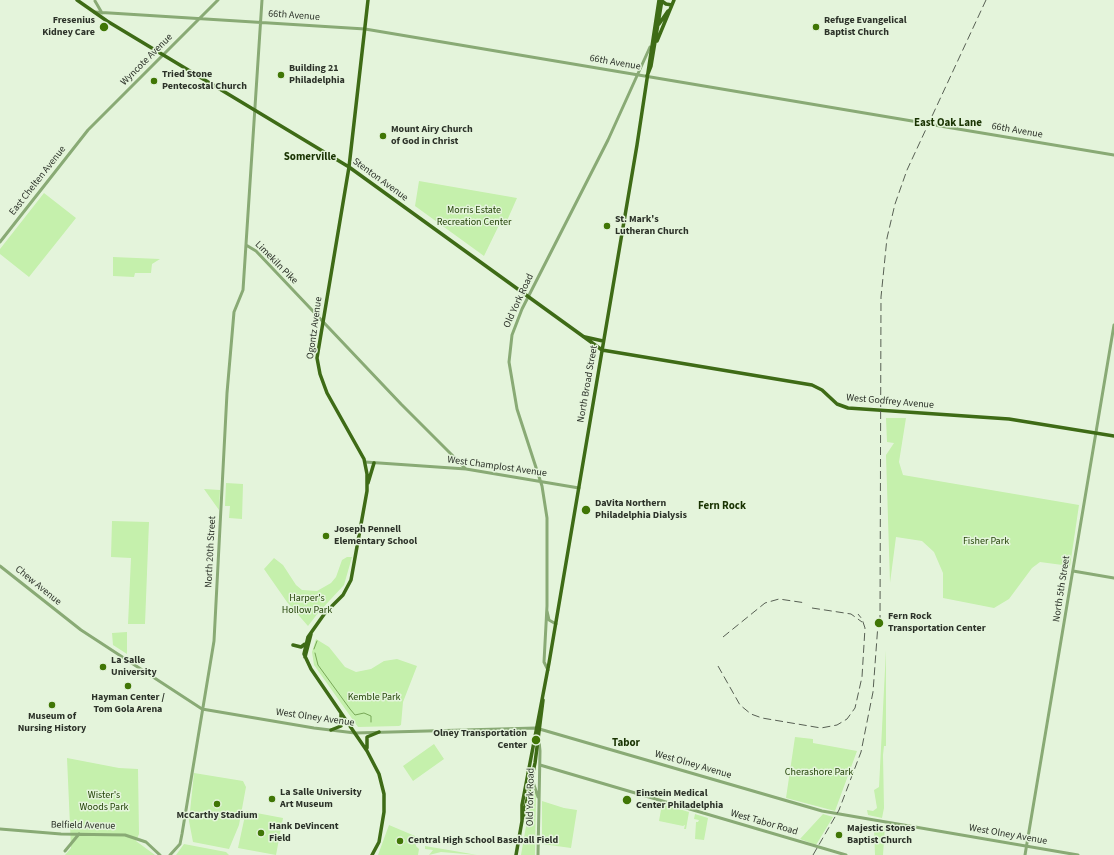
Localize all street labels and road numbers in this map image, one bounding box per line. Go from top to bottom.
street label: 66th Avenue [268,8,320,24]
street label: Wyncote Avenue [118,31,176,89]
street label: 66th Avenue [589,53,641,73]
street label: 66th Avenue [991,121,1043,141]
street label: East Chelten Avenue [7,144,69,218]
street label: Stenton Avenue [350,156,410,204]
street label: Limekiln Pike [252,239,300,287]
street label: Old York Road [501,272,537,330]
street label: Ogontz Avenue [305,296,325,360]
street label: North Broad Street [575,344,601,424]
street label: West Godfrey Avenue [846,392,934,412]
street label: West Champlost Avenue [446,454,548,480]
street label: North 20th Street [203,516,219,588]
street label: North 5th Street [1051,555,1073,623]
street label: Chew Avenue [12,564,64,608]
street label: West Olney Avenue [275,707,355,729]
street label: West Olney Avenue [653,748,733,782]
street label: Old York Road [524,768,538,826]
street label: West Tabor Road [729,808,799,838]
street label: Belfield Avenue [51,819,115,833]
street label: West Olney Avenue [968,822,1048,848]

